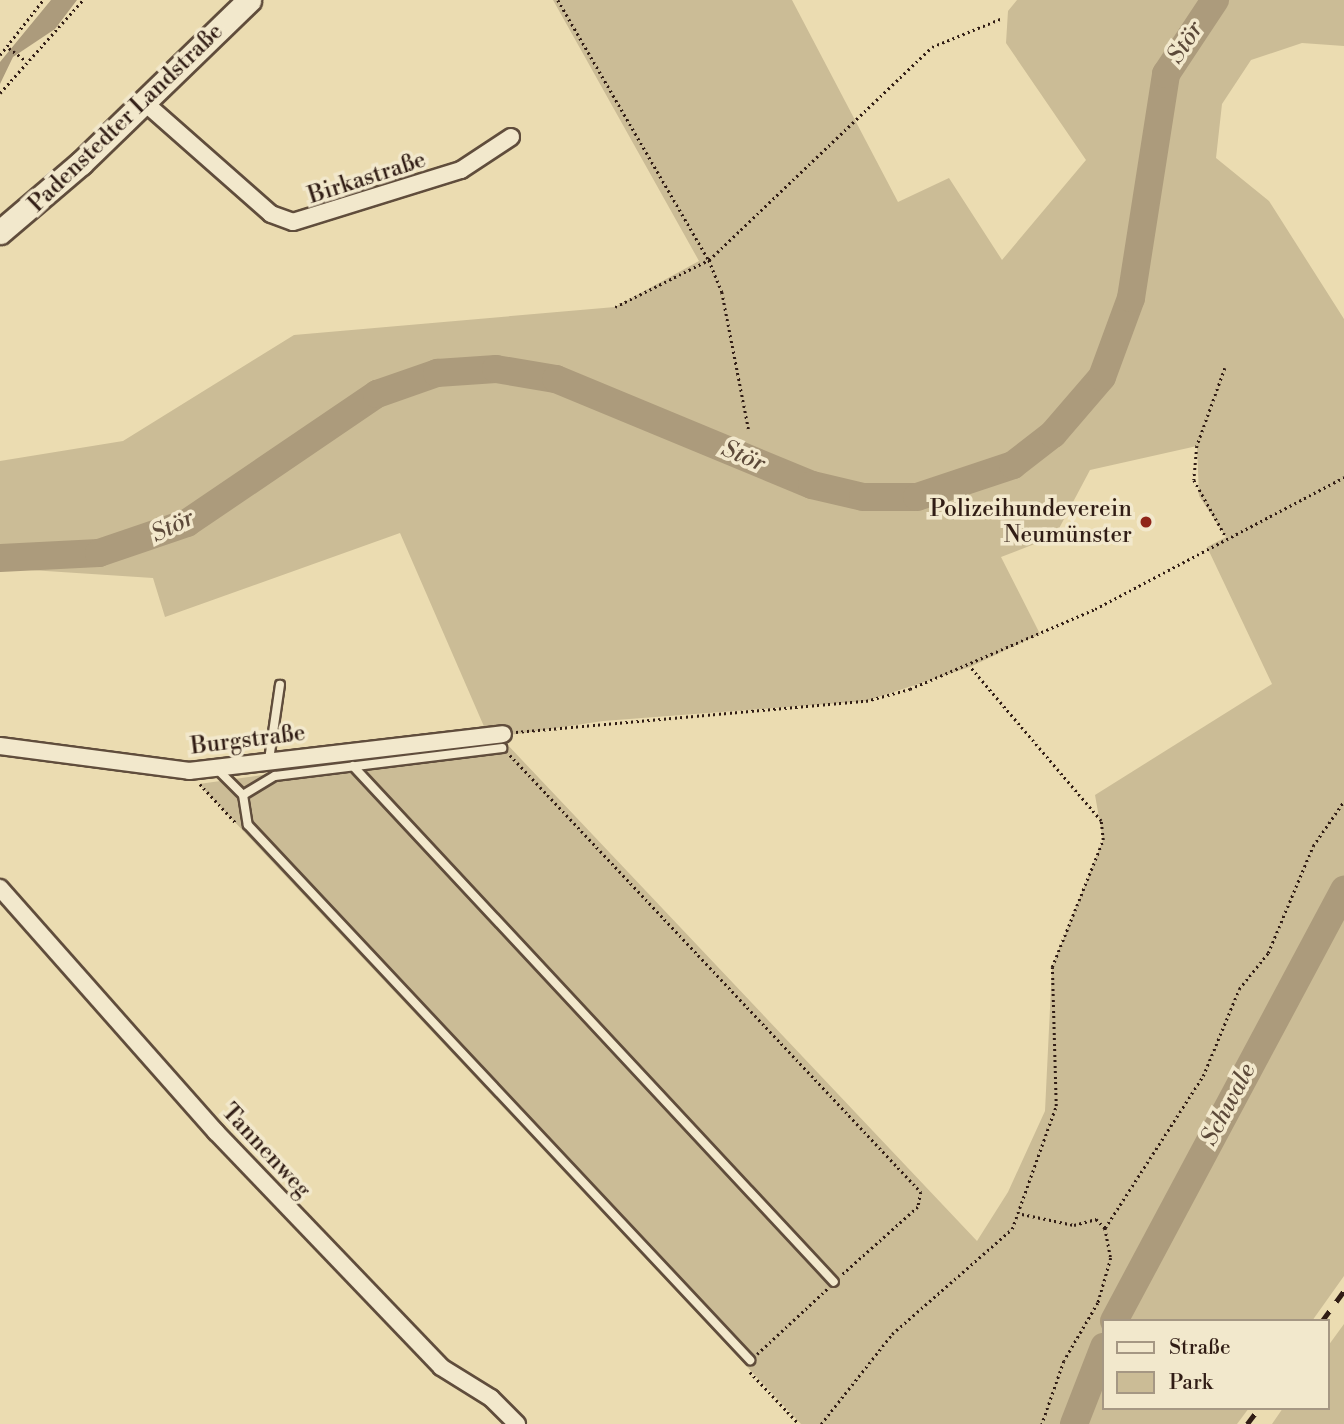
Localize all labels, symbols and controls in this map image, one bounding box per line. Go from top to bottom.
water label: Stör [1162,16,1210,70]
street label: Padenstedter Landstraße [23,18,229,218]
street label: Birkastraße [305,146,429,210]
water label: Stör [717,435,769,479]
place label: Polizeihundeverein Neumünster [930,495,1132,549]
water label: Stör [147,504,199,550]
marker: Polizeihundeverein Neumünster [1138,514,1154,530]
street label: Burgstraße [189,719,307,761]
water label: Schwale [1195,1059,1263,1151]
street label: Tannenweg [216,1098,316,1204]
legend [1102,1319,1330,1410]
text: Straße [1169,1335,1231,1361]
text: Park [1169,1370,1213,1396]

